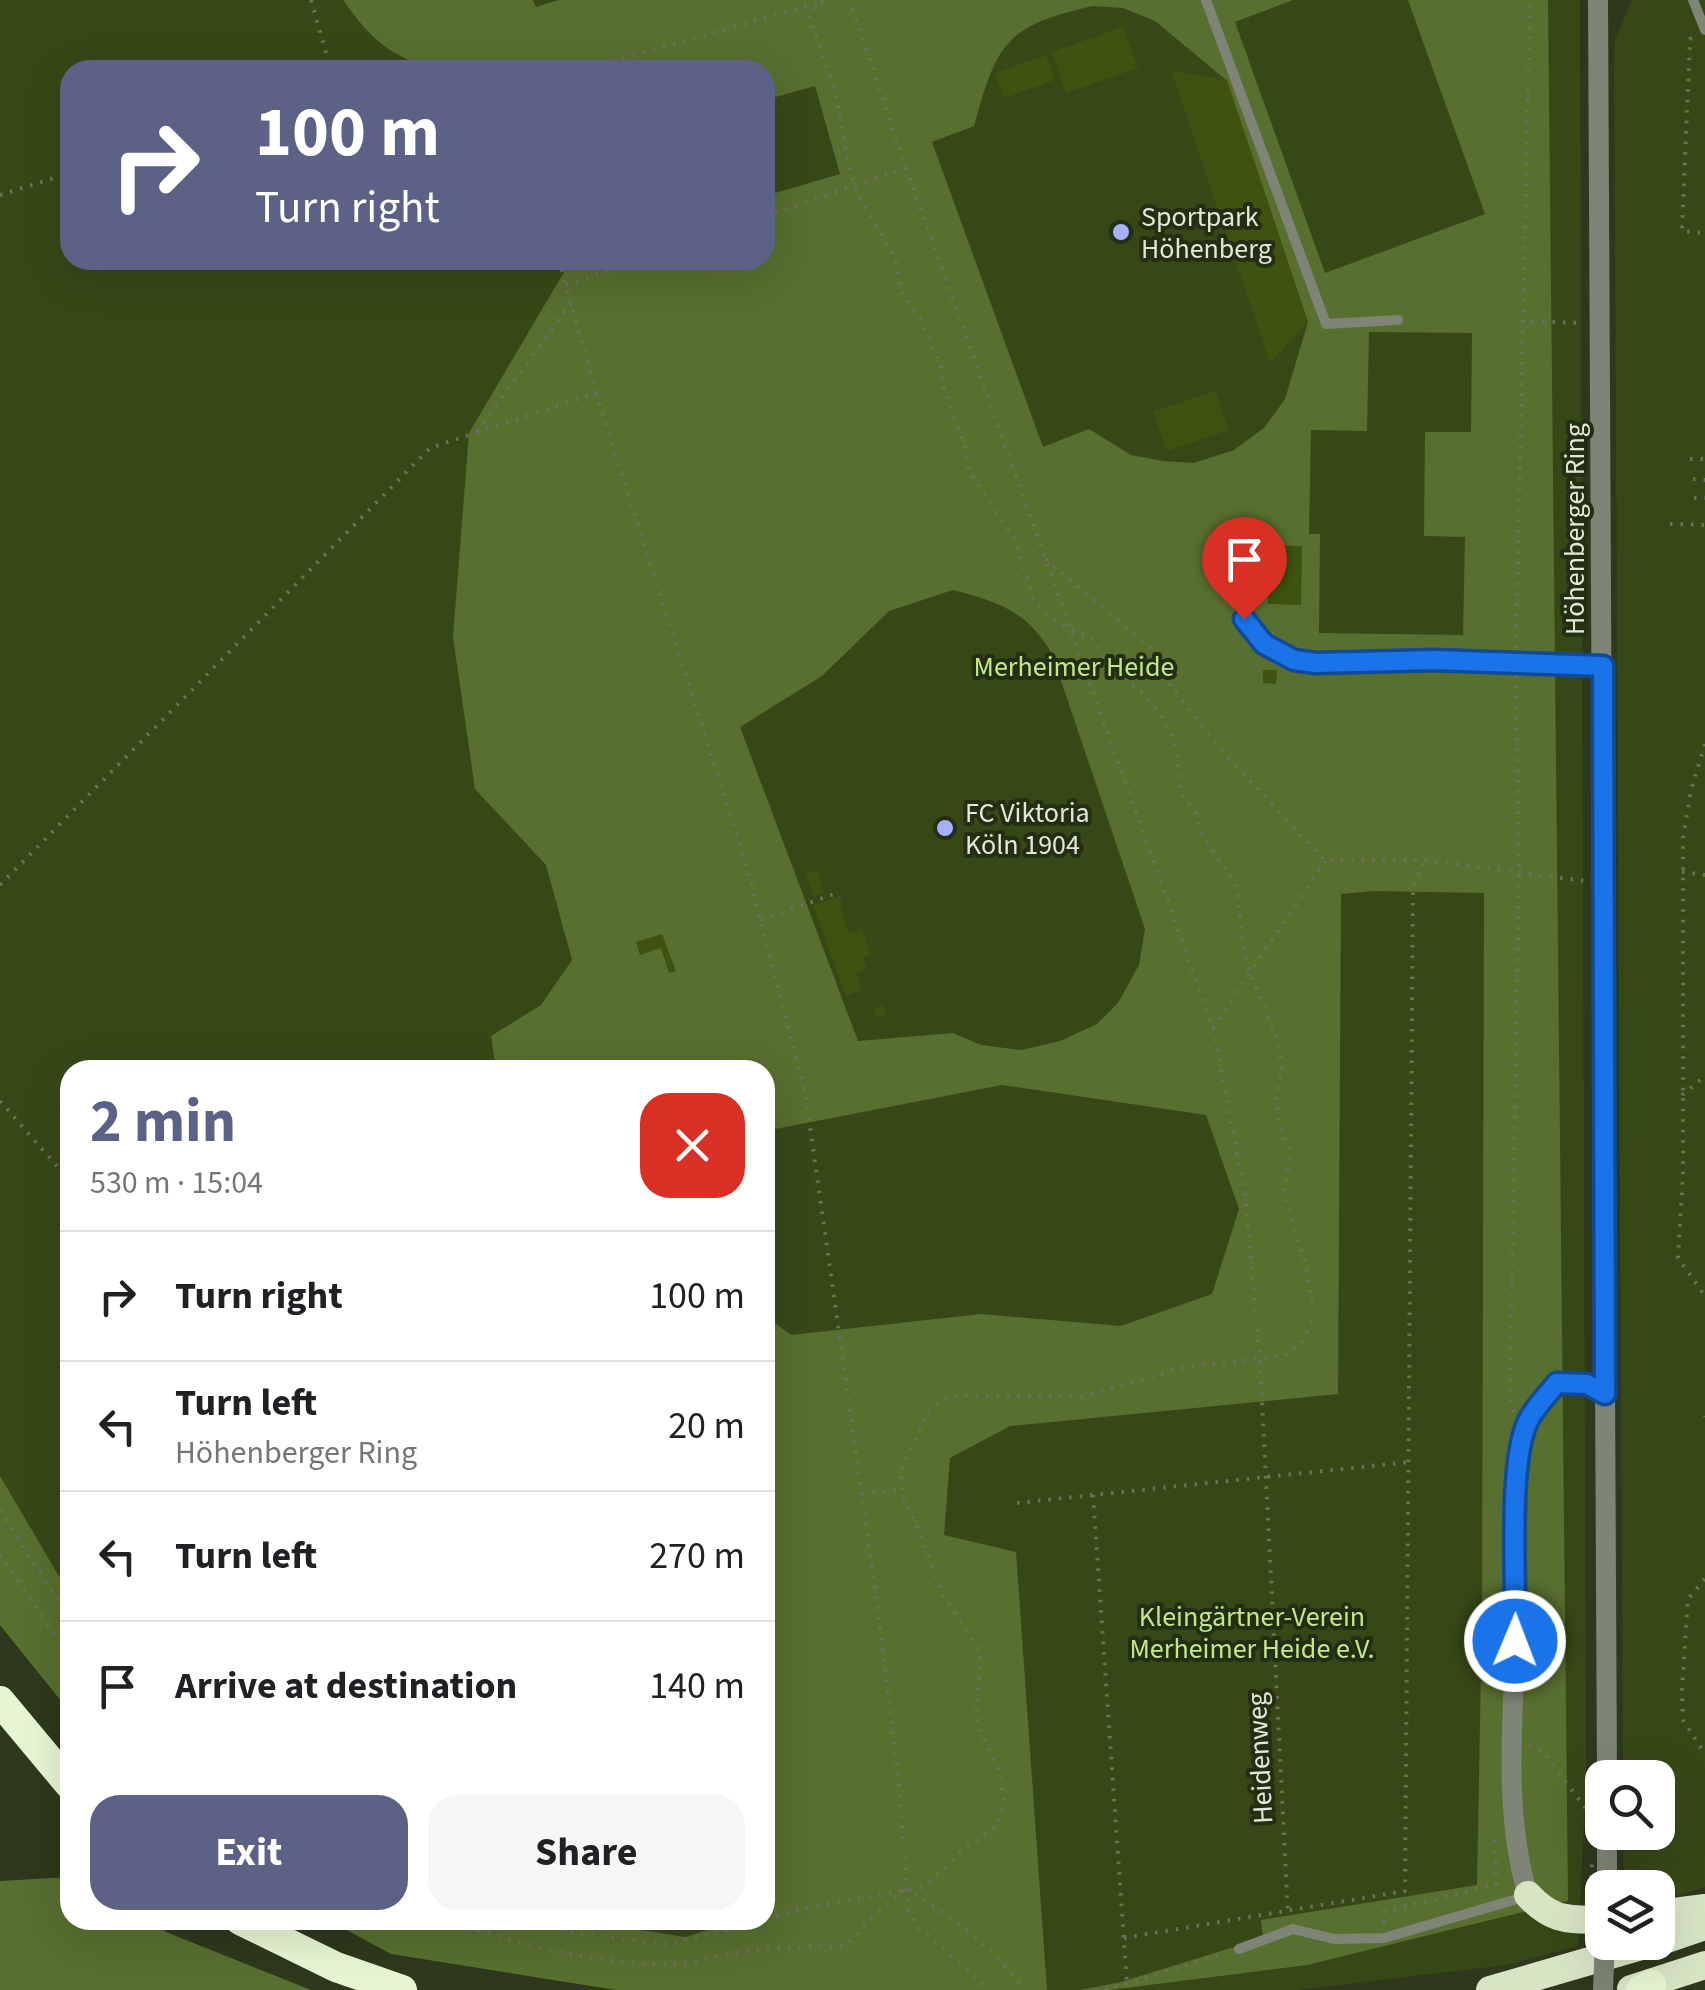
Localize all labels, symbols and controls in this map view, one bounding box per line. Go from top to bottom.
text: 100 m [255,83,440,183]
icon: right [90,100,220,230]
text: Turn right [255,176,440,240]
place label: Sportpark Höhenberg [1141,197,1272,269]
marker: Sportpark Höhenberg [1110,221,1132,243]
street label: Höhenberger Ring [1555,423,1595,635]
pin [1202,517,1287,620]
icon: arrive [1217,532,1272,587]
park label: Merheimer Heide [974,647,1174,687]
place label: FC Viktoria Köln 1904 [965,793,1090,865]
marker: FC Viktoria Köln 1904 [934,817,956,839]
text: 2 min [90,1080,236,1165]
button: close [640,1093,745,1198]
text: 530 m · 15:04 [90,1160,263,1206]
icon: right [90,1269,145,1324]
text: Turn right [175,1269,343,1323]
text: 100 m [649,1269,745,1323]
text: Turn left [175,1376,317,1430]
icon: left [90,1399,145,1454]
text: 20 m [668,1399,745,1453]
text: Höhenberger Ring [175,1430,417,1476]
icon: left [90,1529,145,1584]
text: Turn left [175,1529,317,1583]
text: 270 m [649,1529,745,1583]
position arrow [1463,1589,1567,1693]
park label: Kleingärtner-Verein Merheimer Heide e.V. [1129,1597,1375,1669]
icon: arrive [90,1659,145,1714]
text: Arrive at destination [175,1659,517,1713]
text: 140 m [649,1659,745,1713]
street label: Heidenweg [1237,1691,1283,1825]
map controls [1585,1760,1675,1960]
button: search [1585,1760,1675,1850]
button: Exit [90,1795,408,1910]
button: Share [428,1795,745,1910]
button: layers [1585,1870,1675,1960]

